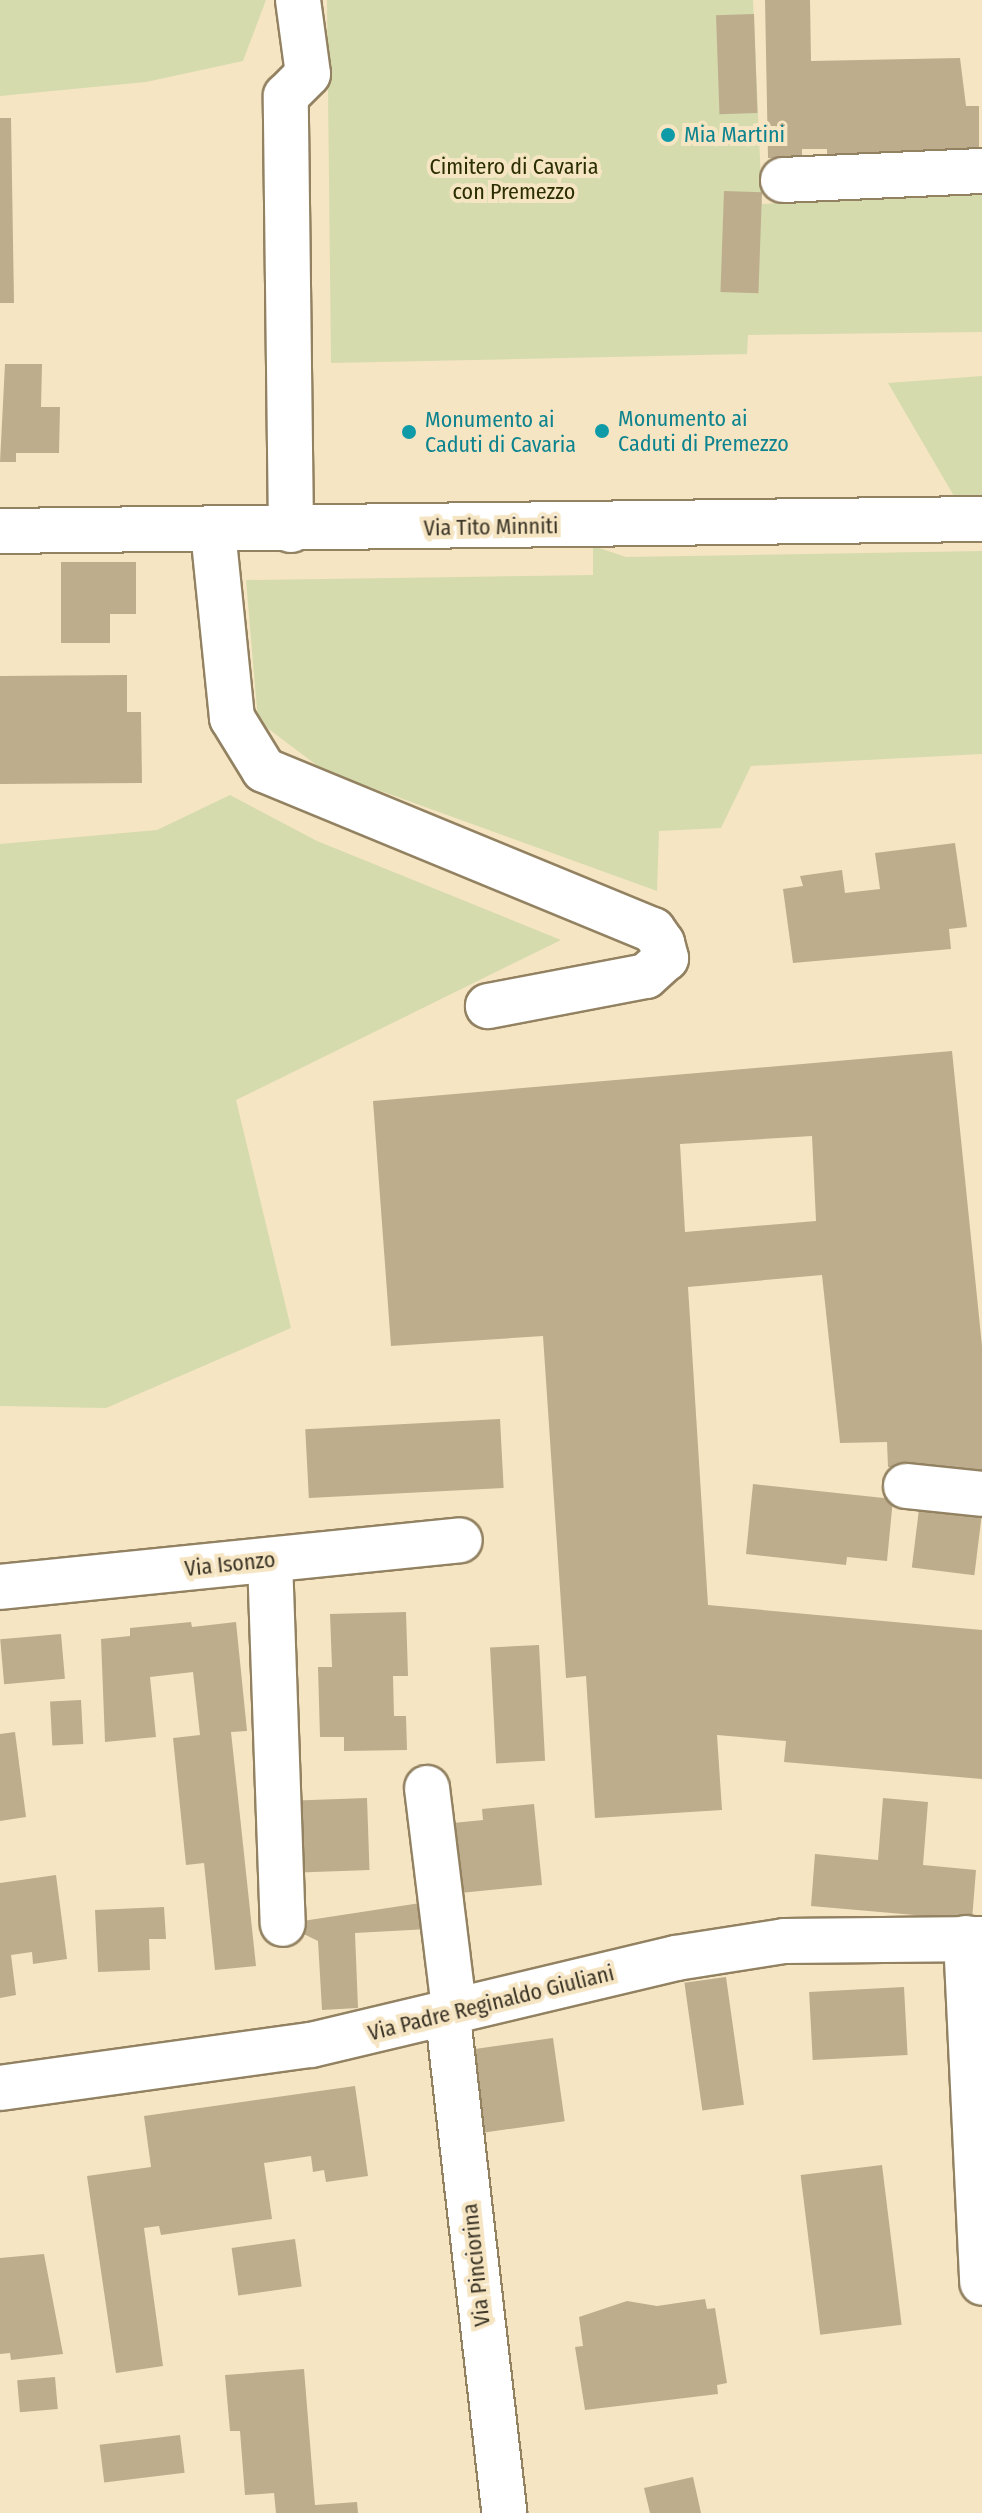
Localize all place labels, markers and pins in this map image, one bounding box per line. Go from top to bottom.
place label: Mia Martini [684,122,785,148]
marker: Mia Martini [659,126,677,144]
place label: Monumento ai Caduti di Premezzo [618,405,789,456]
place label: Monumento ai Caduti di Cavaria [425,406,576,458]
marker: Monumento ai Caduti di Premezzo [593,422,611,440]
marker: Monumento ai Caduti di Cavaria [400,423,418,441]

